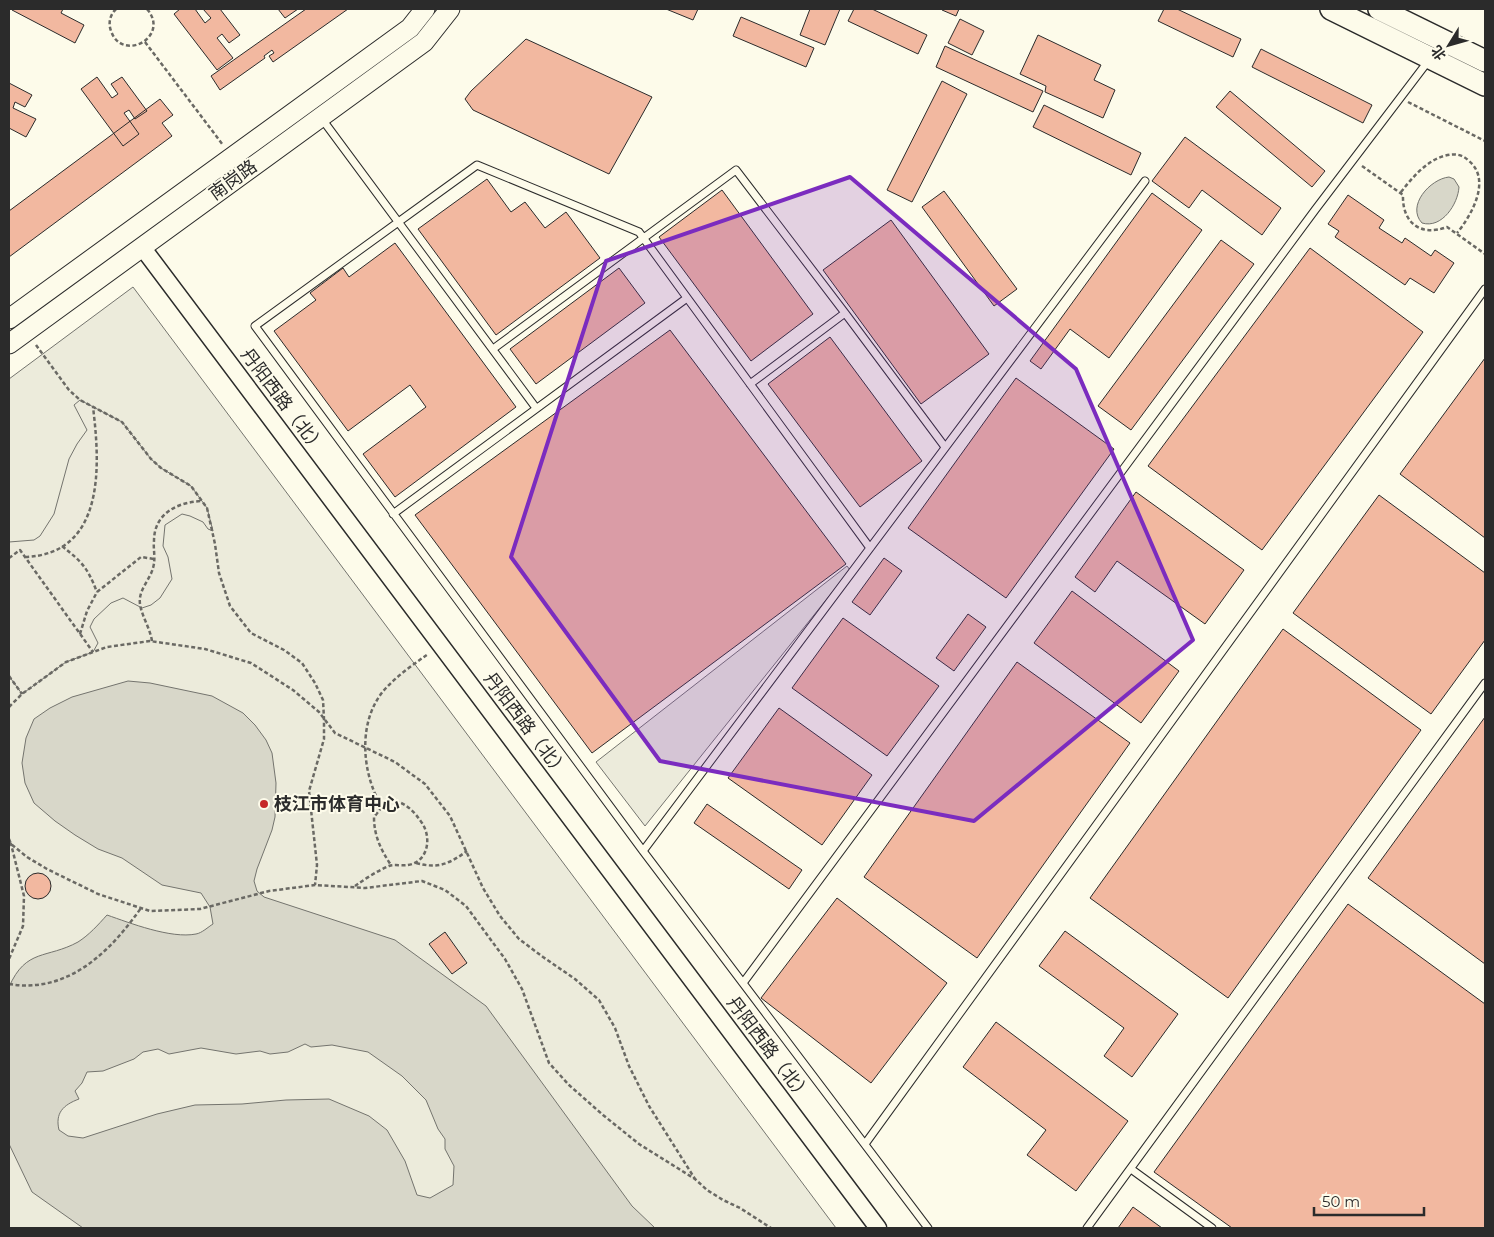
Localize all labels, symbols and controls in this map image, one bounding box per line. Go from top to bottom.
north arrow [1424,20,1474,70]
text: 北 [1427,42,1450,64]
street label: 南岗路 [205,155,261,205]
street label: 丹阳西路（北） [236,344,330,458]
street label: 丹阳西路（北） [479,668,573,782]
place label: 枝江市体育中心 [274,793,400,815]
marker: 枝江市体育中心 [258,798,270,810]
street label: 丹阳西路（北） [722,992,816,1106]
scale bar [1314,1184,1424,1216]
text: 50 m [1322,1192,1360,1211]

